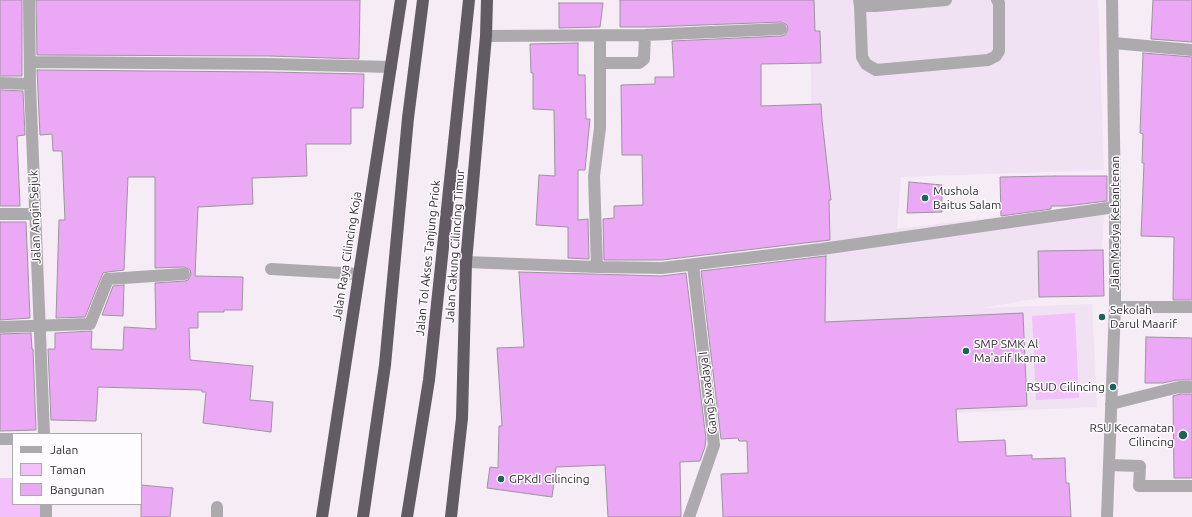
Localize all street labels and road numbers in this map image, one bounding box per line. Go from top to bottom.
street label: Jalan Madya Kebantenan [1108,156,1122,290]
street label: Jalan Cakung Cilincing Timur [442,169,468,323]
street label: Jalan Angin Sejuk [26,170,44,264]
street label: Jalan Tol Akses Tanjung Priok [413,179,443,337]
street label: Jalan Raya Cilincing Koja [330,190,364,322]
street label: Gang Swadaya I [696,351,720,435]

